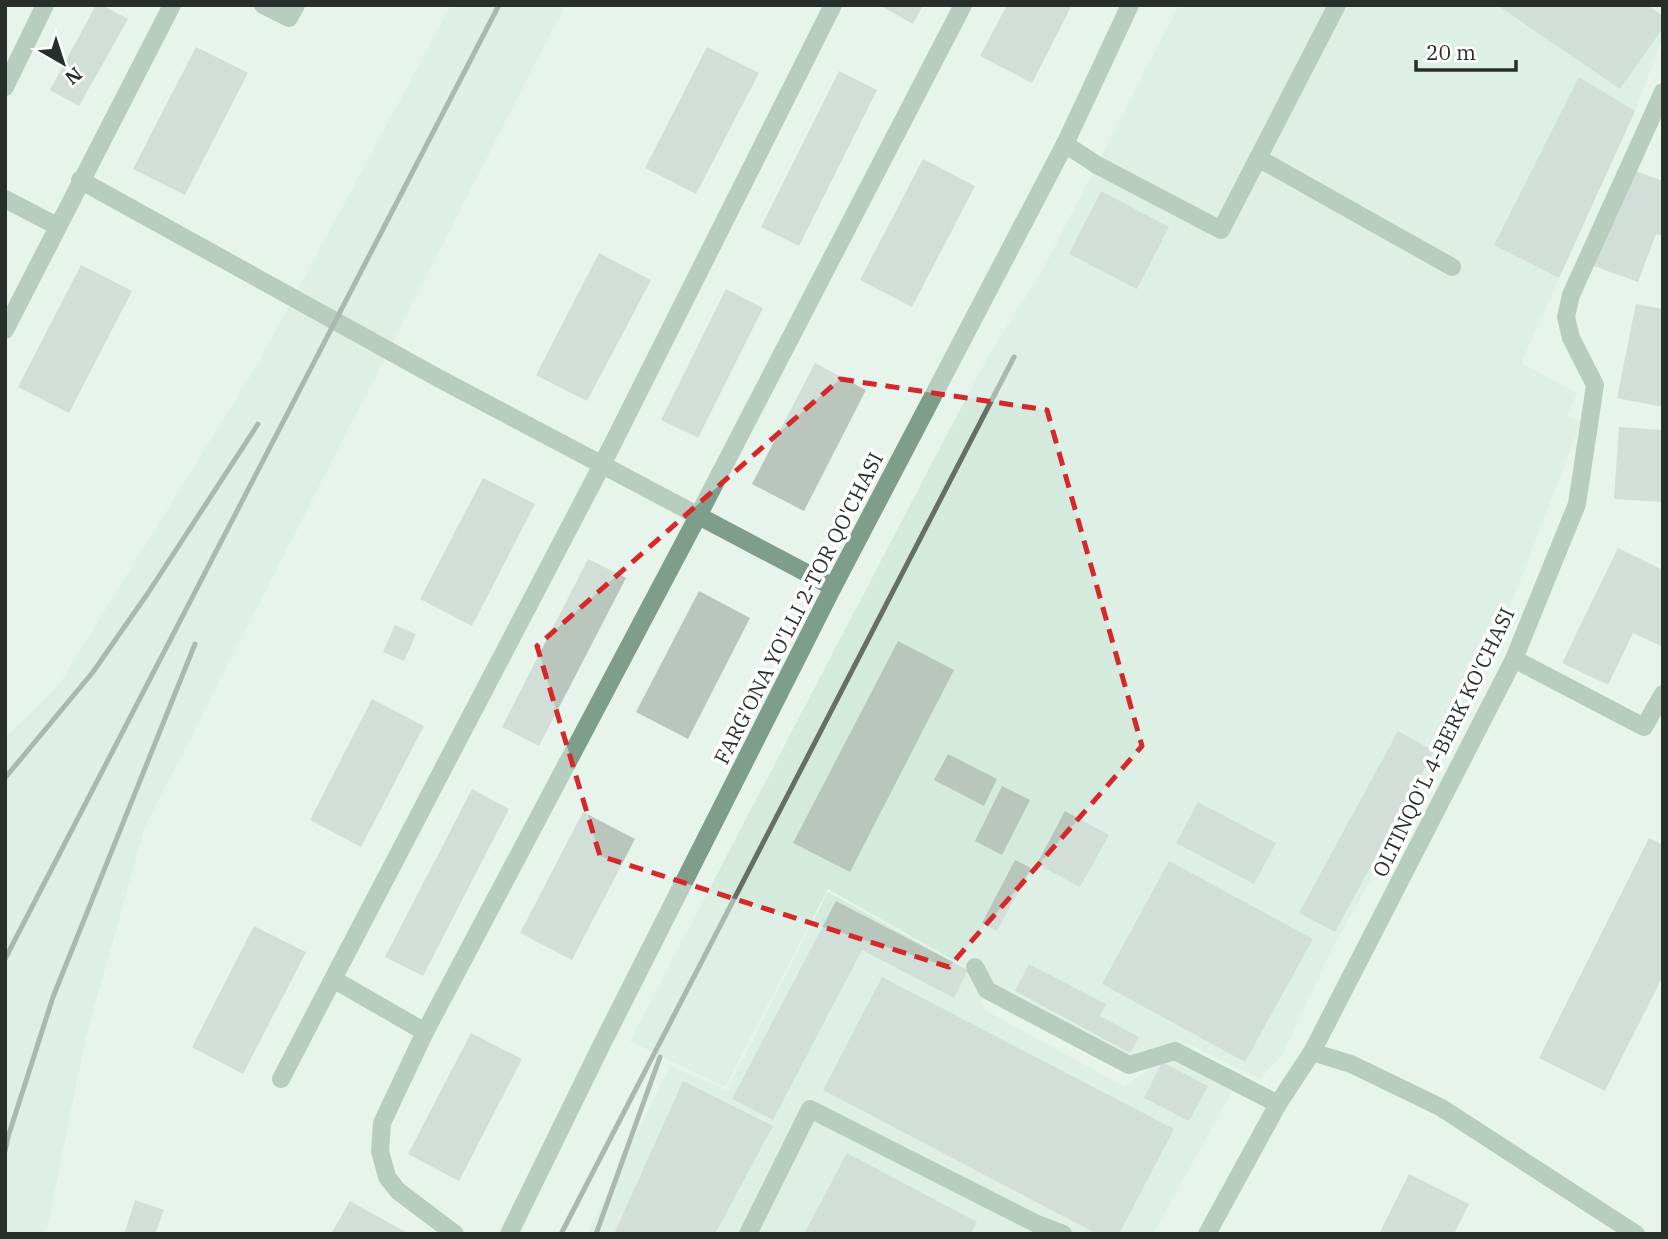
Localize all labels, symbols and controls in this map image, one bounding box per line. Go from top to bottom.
north arrow [28,28,98,98]
scale bar [1416,28,1516,72]
text: 20 m [1426,38,1476,66]
text: N [60,62,87,90]
street label: FARG'ONA YO'LLI 2-TOR QO'CHASI [707,447,889,769]
street label: OLTINQO'L 4-BERK KO'CHASI [1365,603,1521,881]

